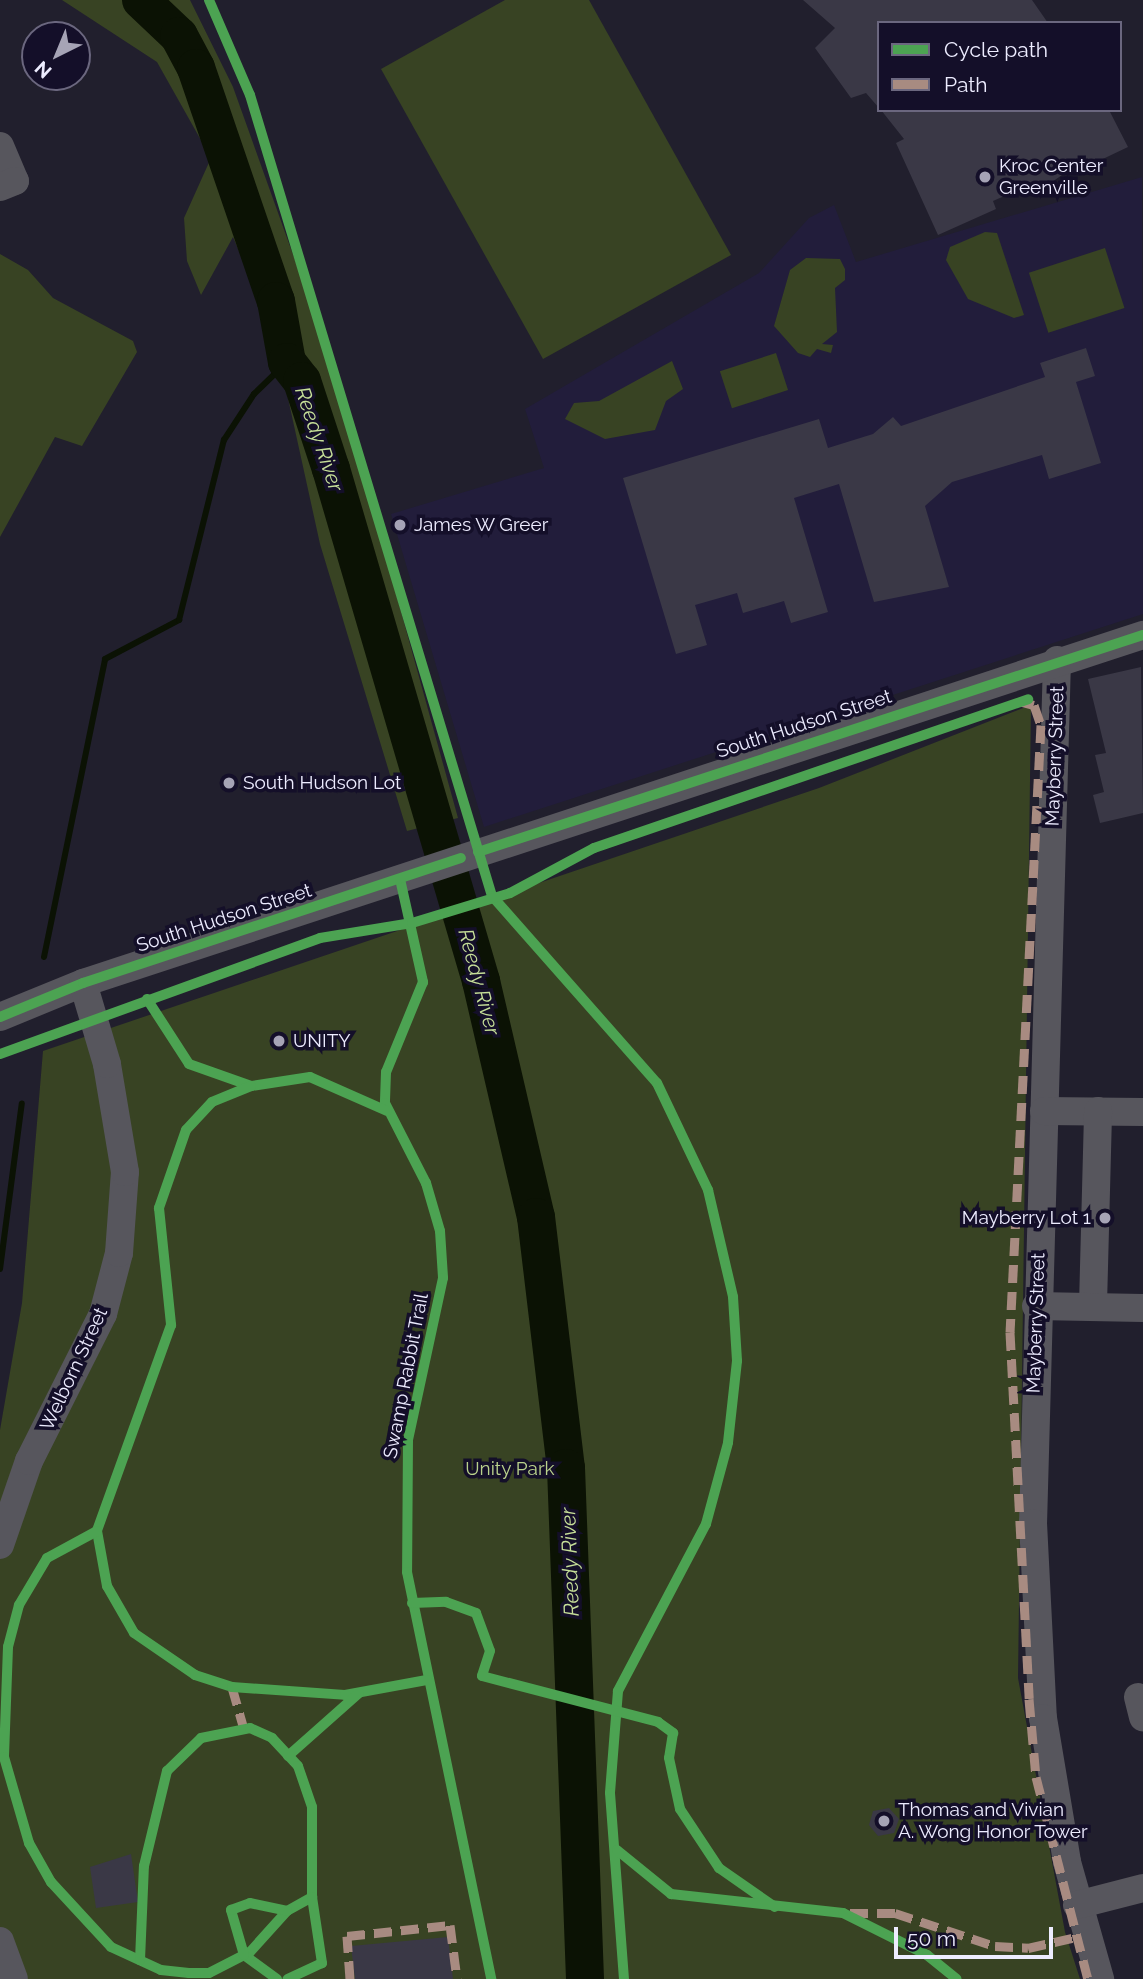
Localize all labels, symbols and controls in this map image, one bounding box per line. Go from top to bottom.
north arrow [21,21,91,91]
legend [877,21,1122,112]
text: Cycle path [944,37,1048,62]
text: N [30,57,56,83]
text: Path [944,72,988,97]
place label: Kroc Center Greenville [999,155,1103,199]
marker: Kroc Center Greenville [977,169,993,185]
water label: Reedy River [289,383,349,495]
place label: James W Greer [414,514,550,536]
marker: James W Greer [392,517,408,533]
street label: South Hudson Street [714,685,894,763]
street label: Mayberry Street [1041,685,1069,827]
place label: South Hudson Lot [243,772,401,794]
marker: South Hudson Lot [221,775,237,791]
street label: South Hudson Street [134,879,314,957]
water label: Reedy River [453,926,505,1038]
place label: UNITY [293,1030,351,1052]
marker: UNITY [271,1033,287,1049]
place label: Mayberry Lot 1 [961,1207,1091,1229]
marker: Mayberry Lot 1 [1097,1210,1113,1226]
street label: Mayberry Street [1022,1252,1050,1394]
street label: Swamp Rabbit Trail [379,1291,433,1461]
street label: Welborn Street [36,1304,112,1434]
park label: Unity Park [465,1458,555,1480]
water label: Reedy River [555,1507,585,1617]
place label: Thomas and Vivian A. Wong Honor Tower [898,1799,1089,1843]
marker: Thomas and Vivian A. Wong Honor Tower [876,1813,892,1829]
scale bar [898,1912,1057,1956]
text: 50 m [907,1926,956,1951]

